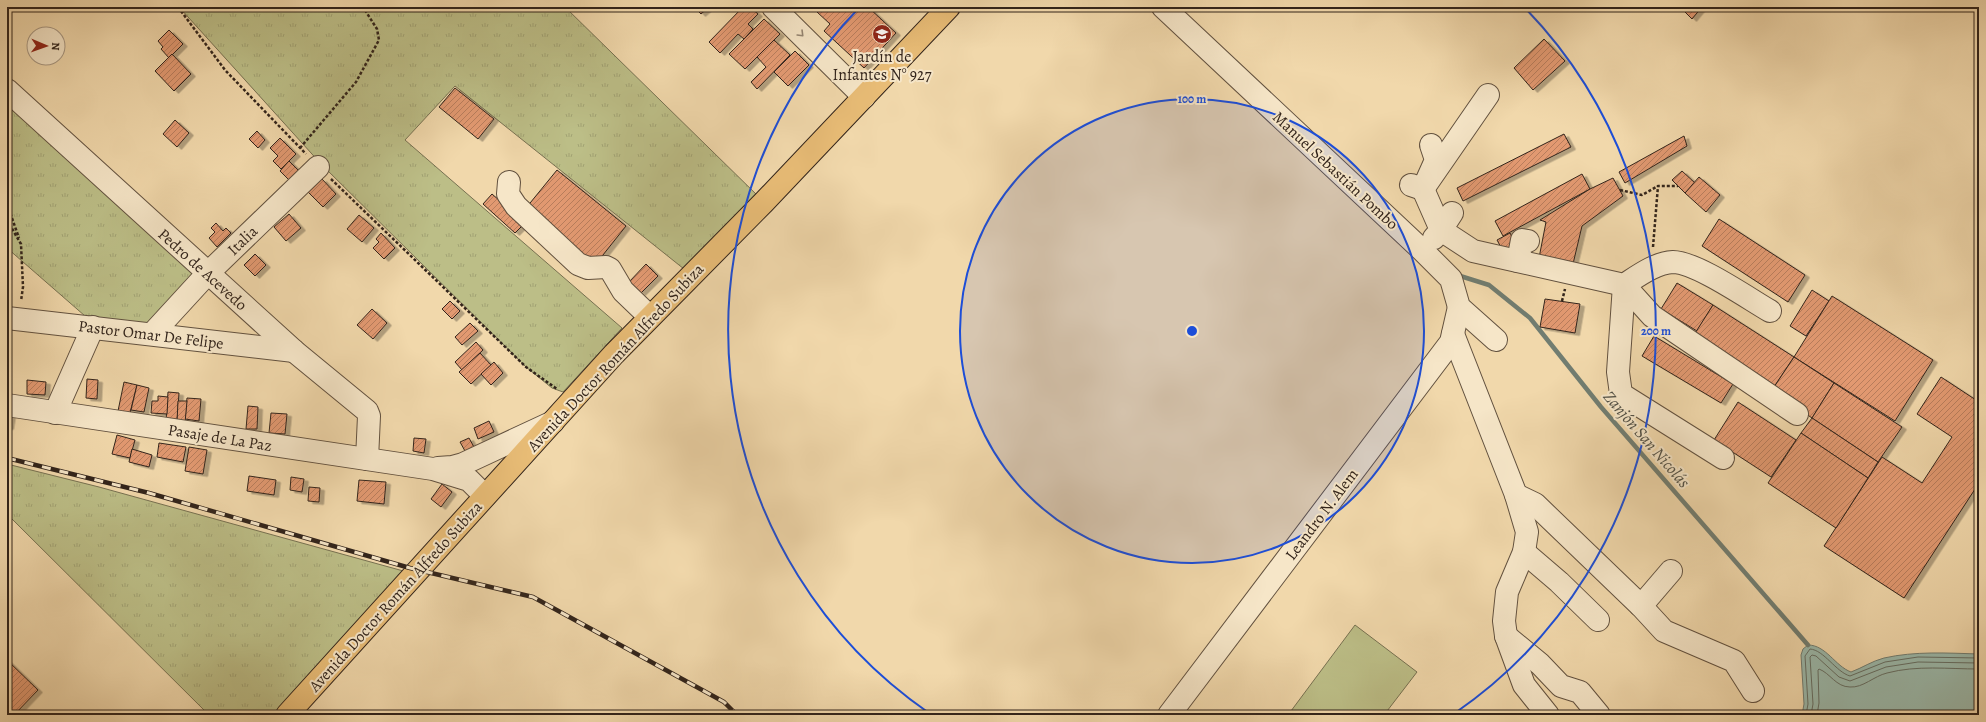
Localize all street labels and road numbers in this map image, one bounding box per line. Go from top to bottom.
street label: Manuel Sebastián Pombo [1268,107,1403,235]
street label: Italia [223,220,263,261]
street label: Pedro de Acevedo [153,224,252,316]
street label: Avenida Doctor Román Alfredo Subiza [522,258,709,457]
street label: Pastor Omar De Felipe [77,315,225,355]
street label: Pasaje de La Paz [166,419,273,457]
street label: Leandro N. Alem [1280,464,1363,565]
street label: Avenida Doctor Román Alfredo Subiza [303,496,488,698]

